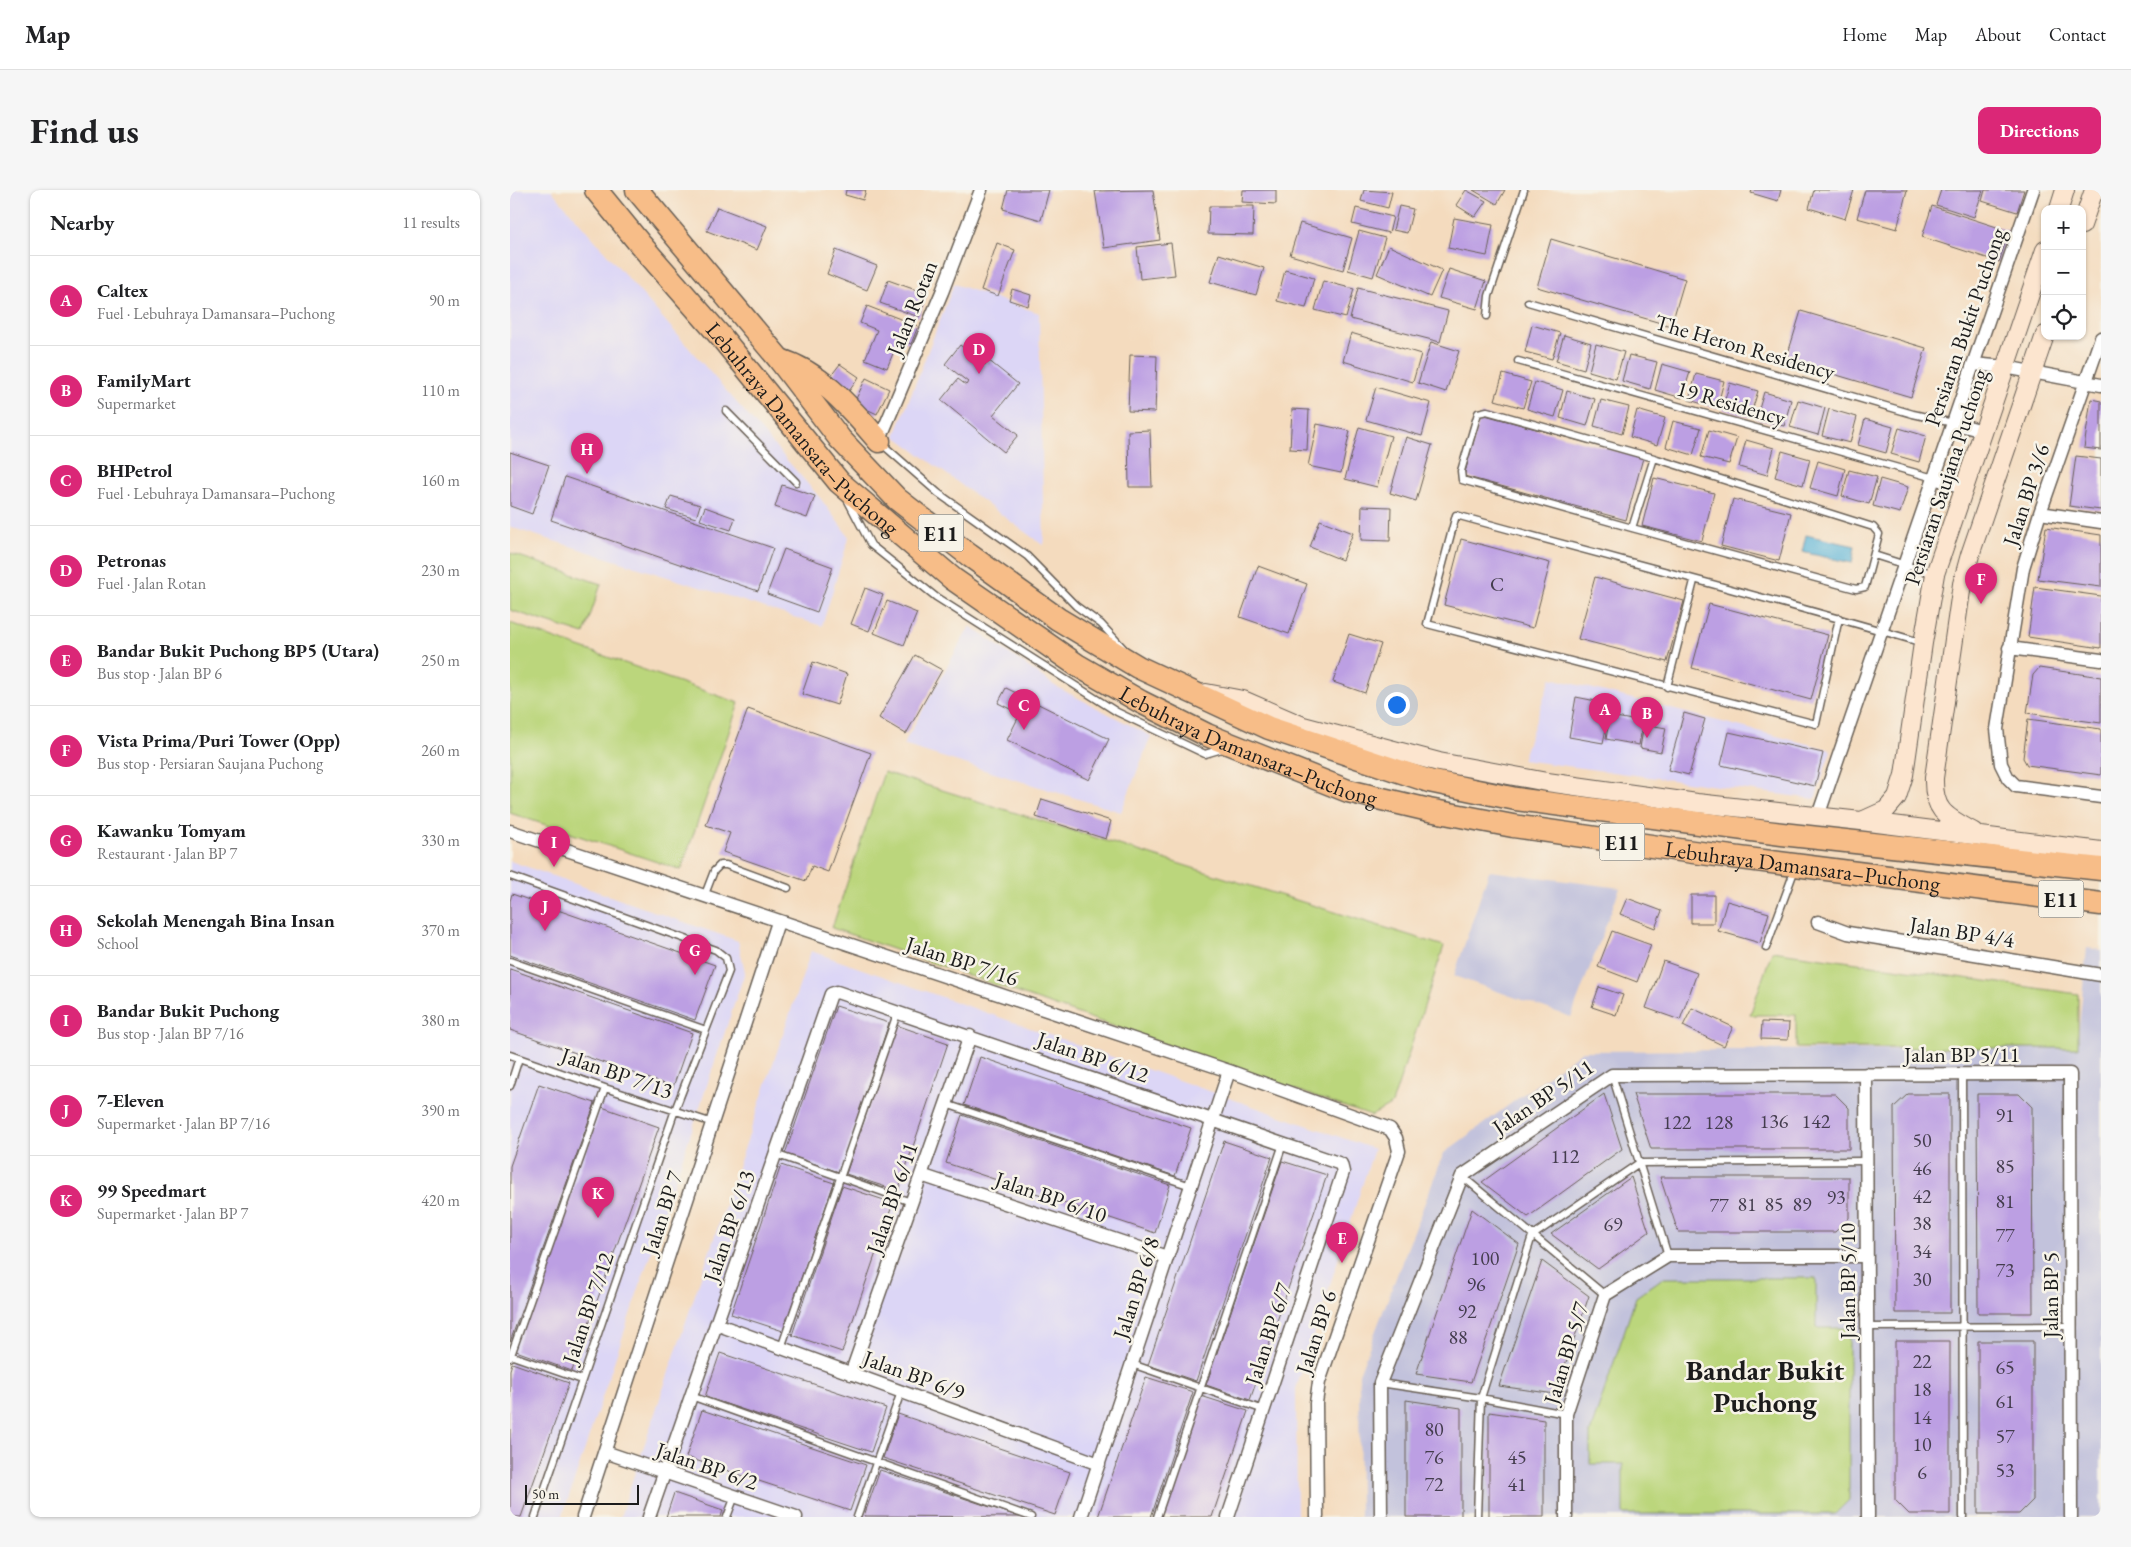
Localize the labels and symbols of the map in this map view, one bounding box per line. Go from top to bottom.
street label: Persiaran Bukit Puchong [1917,224,2013,430]
street label: Jalan Rotan [879,256,944,362]
street label: The Heron Residency [1652,307,1839,387]
street label: Lebuhraya Damansara–Puchong [700,316,906,542]
pin: D [963,333,995,374]
street label: Persiaran Saujana Puchong [1897,365,1995,589]
street label: 19 Residency [1673,374,1789,432]
pin: H [571,433,603,474]
street label: Jalan BP 3/6 [1995,440,2056,552]
road number: E11 [918,514,964,552]
pin: F [1965,563,1997,604]
house number: C [1490,571,1504,597]
street label: Lebuhraya Damansara–Puchong [1115,678,1381,812]
pin: C [1008,689,1040,730]
your location [1384,692,1410,718]
pin: A [1589,693,1621,734]
pin: B [1631,697,1663,738]
road number: E11 [1600,824,1644,860]
pin: I [538,826,570,867]
street label: Lebuhraya Damansara–Puchong [1663,834,1942,898]
road number: E11 [2038,881,2084,918]
pin: J [529,890,561,931]
street label: Jalan BP 4/4 [1906,909,2017,955]
street label: Jalan BP 7/16 [900,929,1022,993]
pin: G [679,934,711,975]
street label: Jalan BP 6/12 [1031,1024,1153,1090]
street label: Jalan BP 7/13 [555,1040,677,1106]
street label: Jalan BP 5/11 [1902,1040,2020,1069]
street label: Jalan BP 5/11 [1485,1052,1599,1143]
house number: 91 [1995,1102,2015,1128]
house number: 136 [1760,1108,1789,1134]
house number: 142 [1802,1108,1831,1134]
house number: 122 [1663,1109,1692,1135]
house number: 128 [1705,1109,1733,1135]
house number: 50 [1912,1127,1932,1153]
street label: Jalan BP 6/11 [859,1138,925,1260]
house number: 112 [1551,1143,1580,1169]
house number: 85 [1995,1153,2015,1179]
house number: 46 [1912,1155,1932,1181]
street label: Jalan BP 6/10 [989,1164,1111,1230]
street label: Jalan BP 6/13 [696,1166,762,1288]
street label: Jalan BP 7 [634,1167,689,1260]
pin: K [582,1177,614,1218]
house number: 42 [1912,1183,1932,1209]
house number: 93 [1826,1184,1846,1210]
house number: 81 [1995,1188,2015,1214]
house number: 81 [1737,1191,1757,1217]
house number: 85 [1764,1191,1784,1217]
house number: 89 [1792,1191,1812,1217]
house number: 77 [1709,1192,1729,1218]
house number: 38 [1912,1210,1932,1236]
house number: 69 [1603,1211,1623,1237]
pin: E [1326,1222,1358,1263]
street label: Jalan BP 5/10 [1833,1222,1862,1341]
house number: 77 [1995,1222,2015,1248]
street label: Jalan BP 6/8 [1105,1233,1166,1345]
house number: 34 [1912,1238,1932,1264]
house number: 100 [1471,1245,1500,1271]
street label: Jalan BP 7/12 [555,1248,621,1370]
street label: Jalan BP 5 [2036,1252,2065,1340]
house number: 73 [1995,1257,2015,1283]
house number: 30 [1912,1266,1932,1292]
house number: 96 [1466,1271,1486,1297]
street label: Jalan BP 6/7 [1237,1279,1298,1391]
street label: Jalan BP 6 [1288,1286,1343,1379]
house number: 92 [1457,1298,1477,1324]
street label: Jalan BP 5/7 [1536,1298,1595,1410]
house number: 88 [1448,1324,1468,1350]
street label: Jalan BP 6/9 [857,1343,969,1407]
house number: 22 [1912,1348,1932,1374]
district label: Bandar Bukit Puchong [1686,1352,1845,1420]
house number: 65 [1995,1354,2015,1380]
house number: 18 [1912,1376,1932,1402]
house number: 61 [1995,1388,2015,1414]
house number: 14 [1912,1404,1932,1430]
house number: 80 [1424,1416,1444,1442]
house number: 57 [1995,1423,2015,1449]
house number: 10 [1912,1431,1932,1457]
street label: Jalan BP 6/2 [650,1434,762,1497]
house number: 76 [1424,1444,1444,1470]
house number: 45 [1507,1444,1527,1470]
house number: 53 [1995,1457,2015,1483]
house number: 6 [1917,1459,1927,1485]
house number: 72 [1424,1471,1444,1497]
house number: 41 [1507,1471,1527,1497]
scale bar [525,1482,639,1505]

